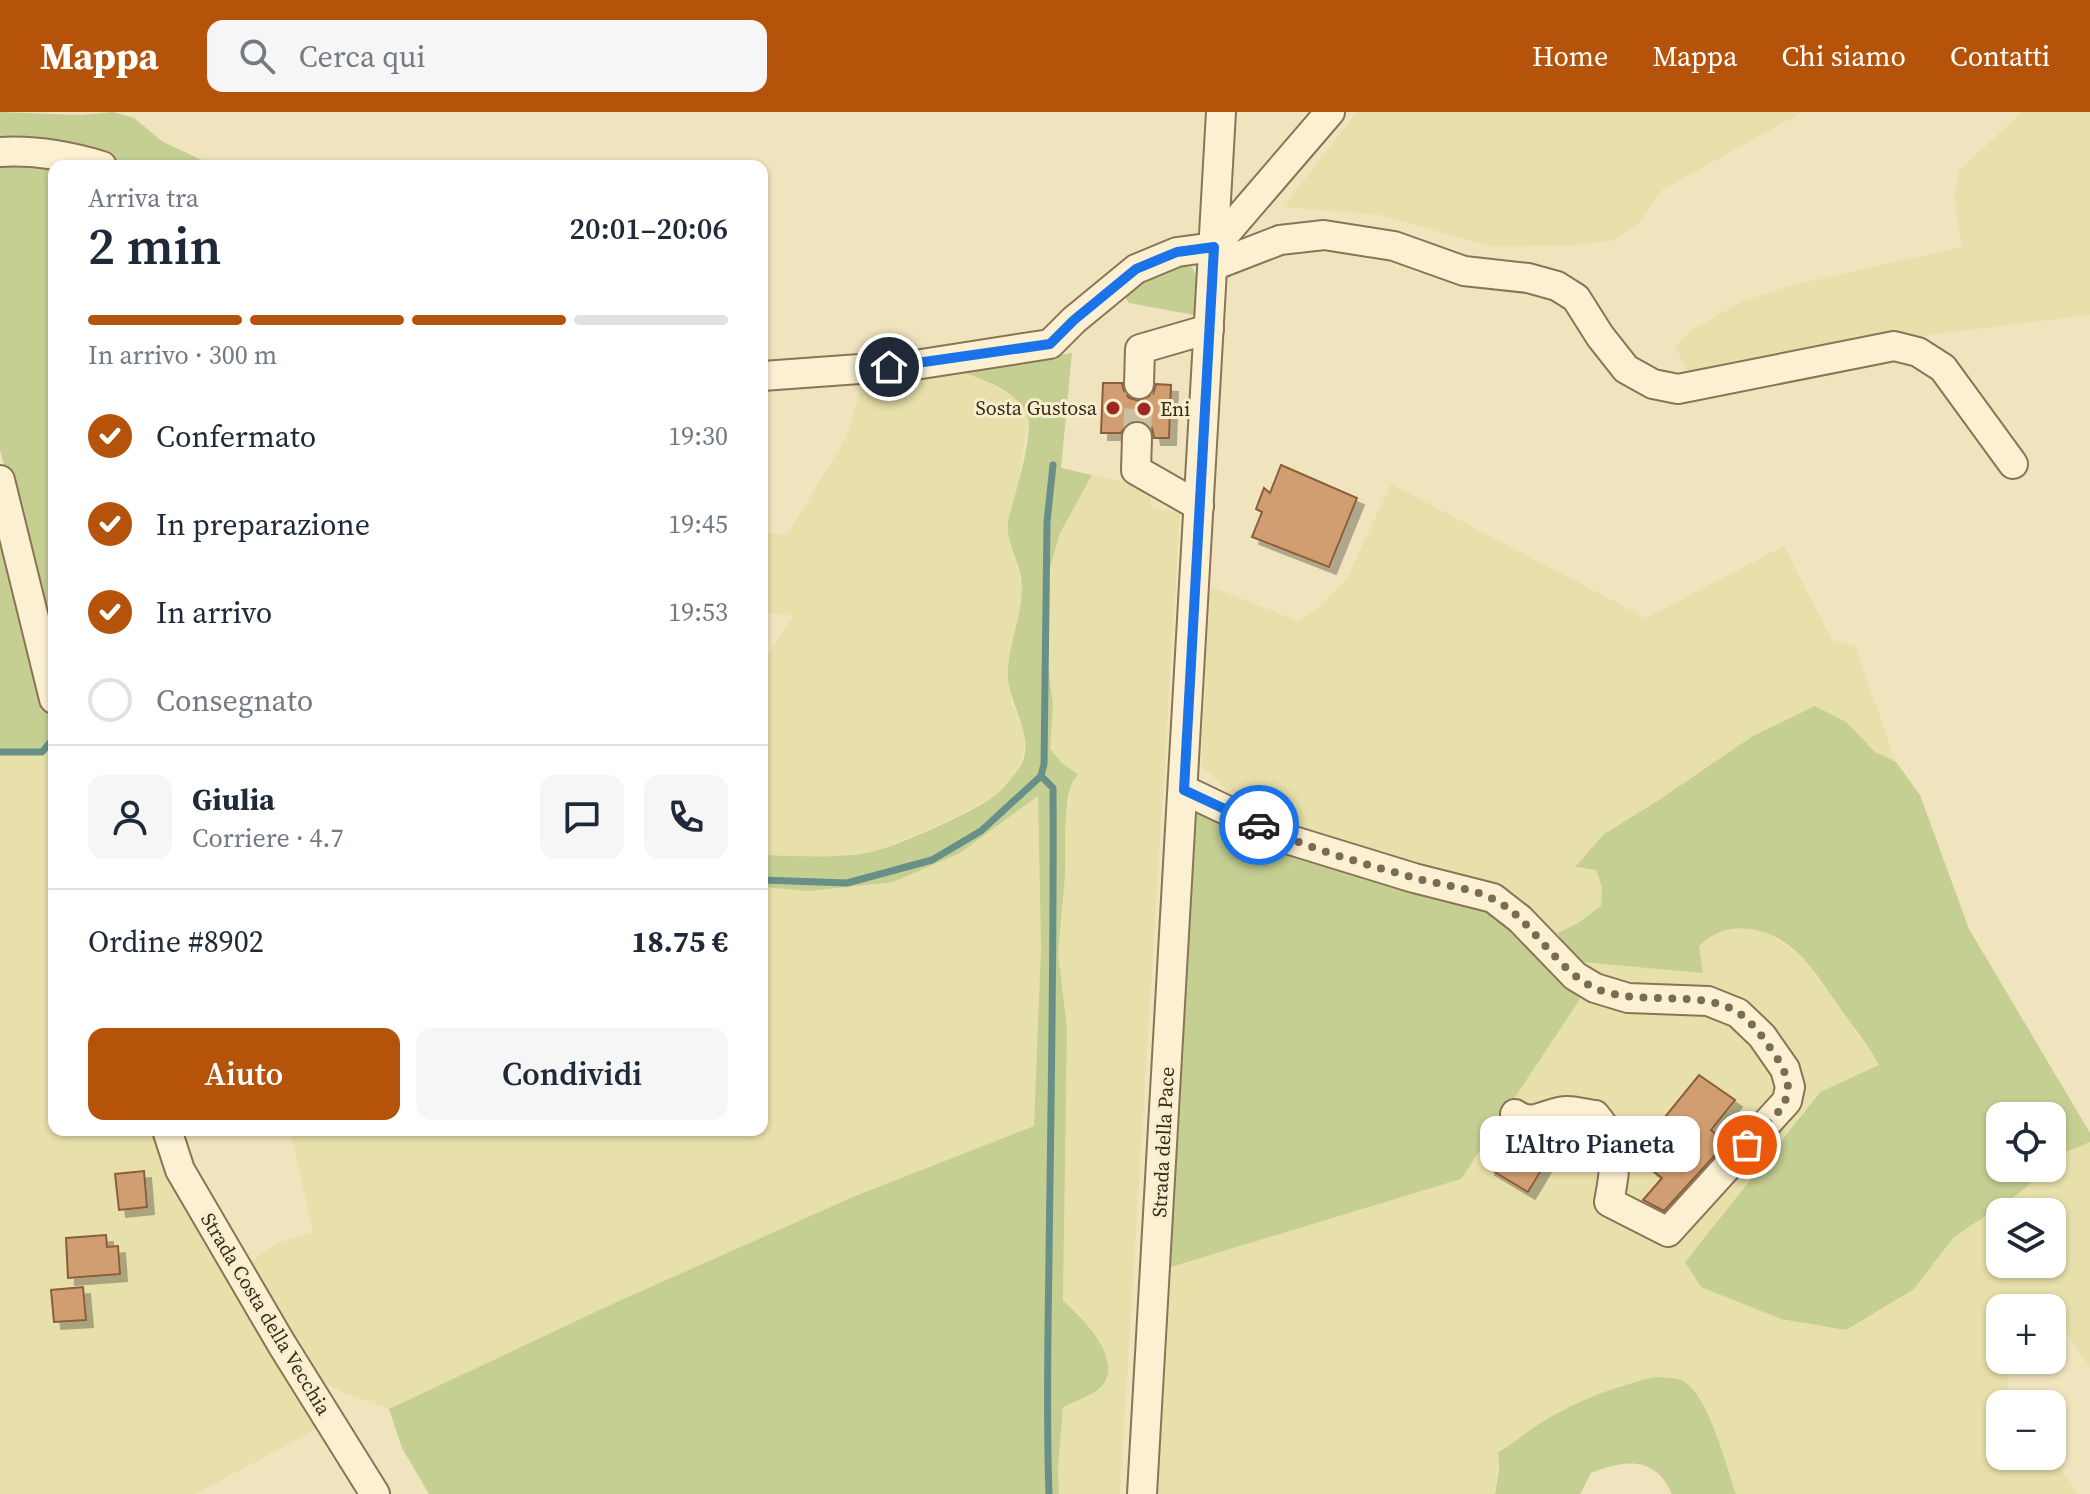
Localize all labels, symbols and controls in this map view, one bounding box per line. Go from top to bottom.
search box [207,20,767,92]
text: Mappa [40,30,159,82]
icon: search [235,34,279,78]
text: Cerca qui [299,36,425,77]
text: Home [1532,37,1608,75]
text: Mappa [1652,37,1737,75]
text: Chi siamo [1781,37,1906,75]
text: Contatti [1950,37,2050,75]
text: Arriva tra [88,180,199,216]
text: 20:01–20:06 [569,208,728,249]
text: 2 min [88,210,221,281]
pin [855,333,923,401]
text: In arrivo · 300 m [88,337,277,373]
icon: home [867,345,911,389]
place label: Sosta Gustosa [975,394,1098,422]
place label: Eni [1160,395,1190,423]
marker: Sosta Gustosa [1104,399,1122,417]
marker: Eni [1135,400,1153,418]
icon: check [88,414,132,458]
text: Confermato [156,416,316,457]
text: 19:30 [668,418,728,454]
icon: check [88,502,132,546]
text: In preparazione [156,504,370,545]
text: 19:45 [668,506,728,542]
icon: check [88,590,132,634]
text: In arrivo [156,592,272,633]
text: 19:53 [668,594,728,630]
text: Consegnato [156,680,313,721]
button: person [88,775,172,859]
button: chat [540,775,624,859]
button: phone [644,775,728,859]
text: Giulia [192,779,275,820]
courier [1219,785,1299,865]
icon: car [1237,803,1281,847]
text: Corriere · 4.7 [192,820,343,856]
text: Ordine #8902 [88,921,264,962]
text: 18.75 € [631,921,728,962]
button: Aiuto [88,1028,400,1120]
button: Condividi [416,1028,728,1120]
street label: Strada della Pace [1145,1066,1181,1218]
map controls [1986,1102,2066,1470]
button: locate [1986,1102,2066,1182]
pin [1713,1111,1781,1179]
callout: L'Altro Pianeta [1479,1117,1699,1173]
icon: bag [1725,1123,1769,1167]
text: L'Altro Pianeta [1505,1126,1675,1162]
button: layers [1986,1198,2066,1278]
street label: Strada Costa della Vecchia [194,1208,338,1421]
button: + [1986,1294,2066,1374]
button: − [1986,1390,2066,1470]

